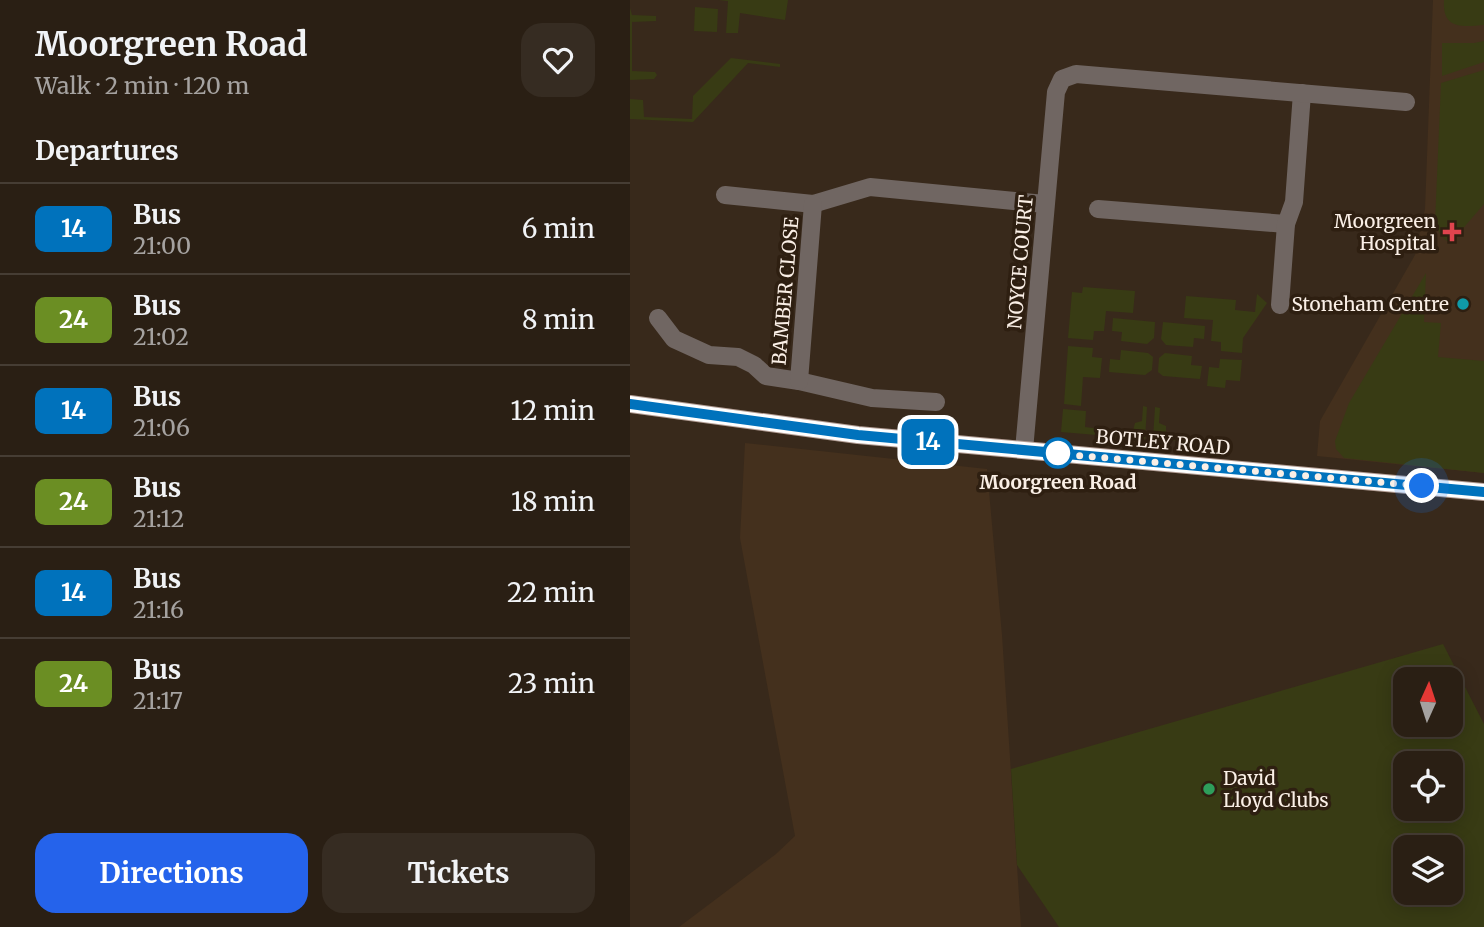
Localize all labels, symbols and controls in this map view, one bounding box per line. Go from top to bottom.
button: heart [521,23,595,97]
text: Moorgreen Road [35,24,308,65]
text: Walk · 2 min · 120 m [35,71,249,100]
text: Departures [35,134,179,167]
street label: NOYCE COURT [1002,194,1038,330]
text: Bus [133,198,181,231]
place label: Moorgreen Hospital [1334,209,1436,255]
text: 6 min [522,212,595,245]
text: 14 [61,213,86,244]
street label: BAMBER CLOSE [767,216,803,366]
marker: Moorgreen Hospital [1442,222,1462,242]
text: 21:00 [133,231,191,260]
text: Bus [133,289,181,322]
place label: Stoneham Centre [1291,292,1449,316]
marker: Stoneham Centre [1455,296,1471,312]
text: 8 min [522,303,595,336]
text: 24 [59,304,88,335]
text: 21:02 [133,322,189,351]
text: Bus [133,380,181,413]
text: 12 min [511,394,595,427]
text: 14 [61,395,86,426]
text: 21:06 [133,413,190,442]
line badge: 14 [896,419,960,465]
street label: BOTLEY ROAD [1095,424,1231,460]
text: 14 [915,426,941,457]
marker: Moorgreen Road [1043,438,1073,468]
your location [1404,468,1439,503]
place label: Moorgreen Road [980,470,1137,494]
text: Bus [133,471,181,504]
text: 18 min [511,485,595,518]
text: 24 [59,486,88,517]
text: 21:12 [133,504,184,533]
text: Bus [133,562,181,595]
text: 22 min [507,576,595,609]
text: 14 [61,577,86,608]
text: 21:16 [133,595,184,624]
text: Bus [133,653,181,686]
text: 23 min [508,667,595,700]
north arrow [1393,667,1463,737]
map controls [1393,667,1463,905]
text: 24 [59,668,88,699]
text: 21:17 [133,686,183,715]
button: locate [1393,751,1463,821]
place label: David Lloyd Clubs [1223,766,1329,812]
marker: David Lloyd Clubs [1201,781,1217,797]
button: Directions [35,833,308,913]
button: Tickets [322,833,595,913]
button: layers [1393,835,1463,905]

